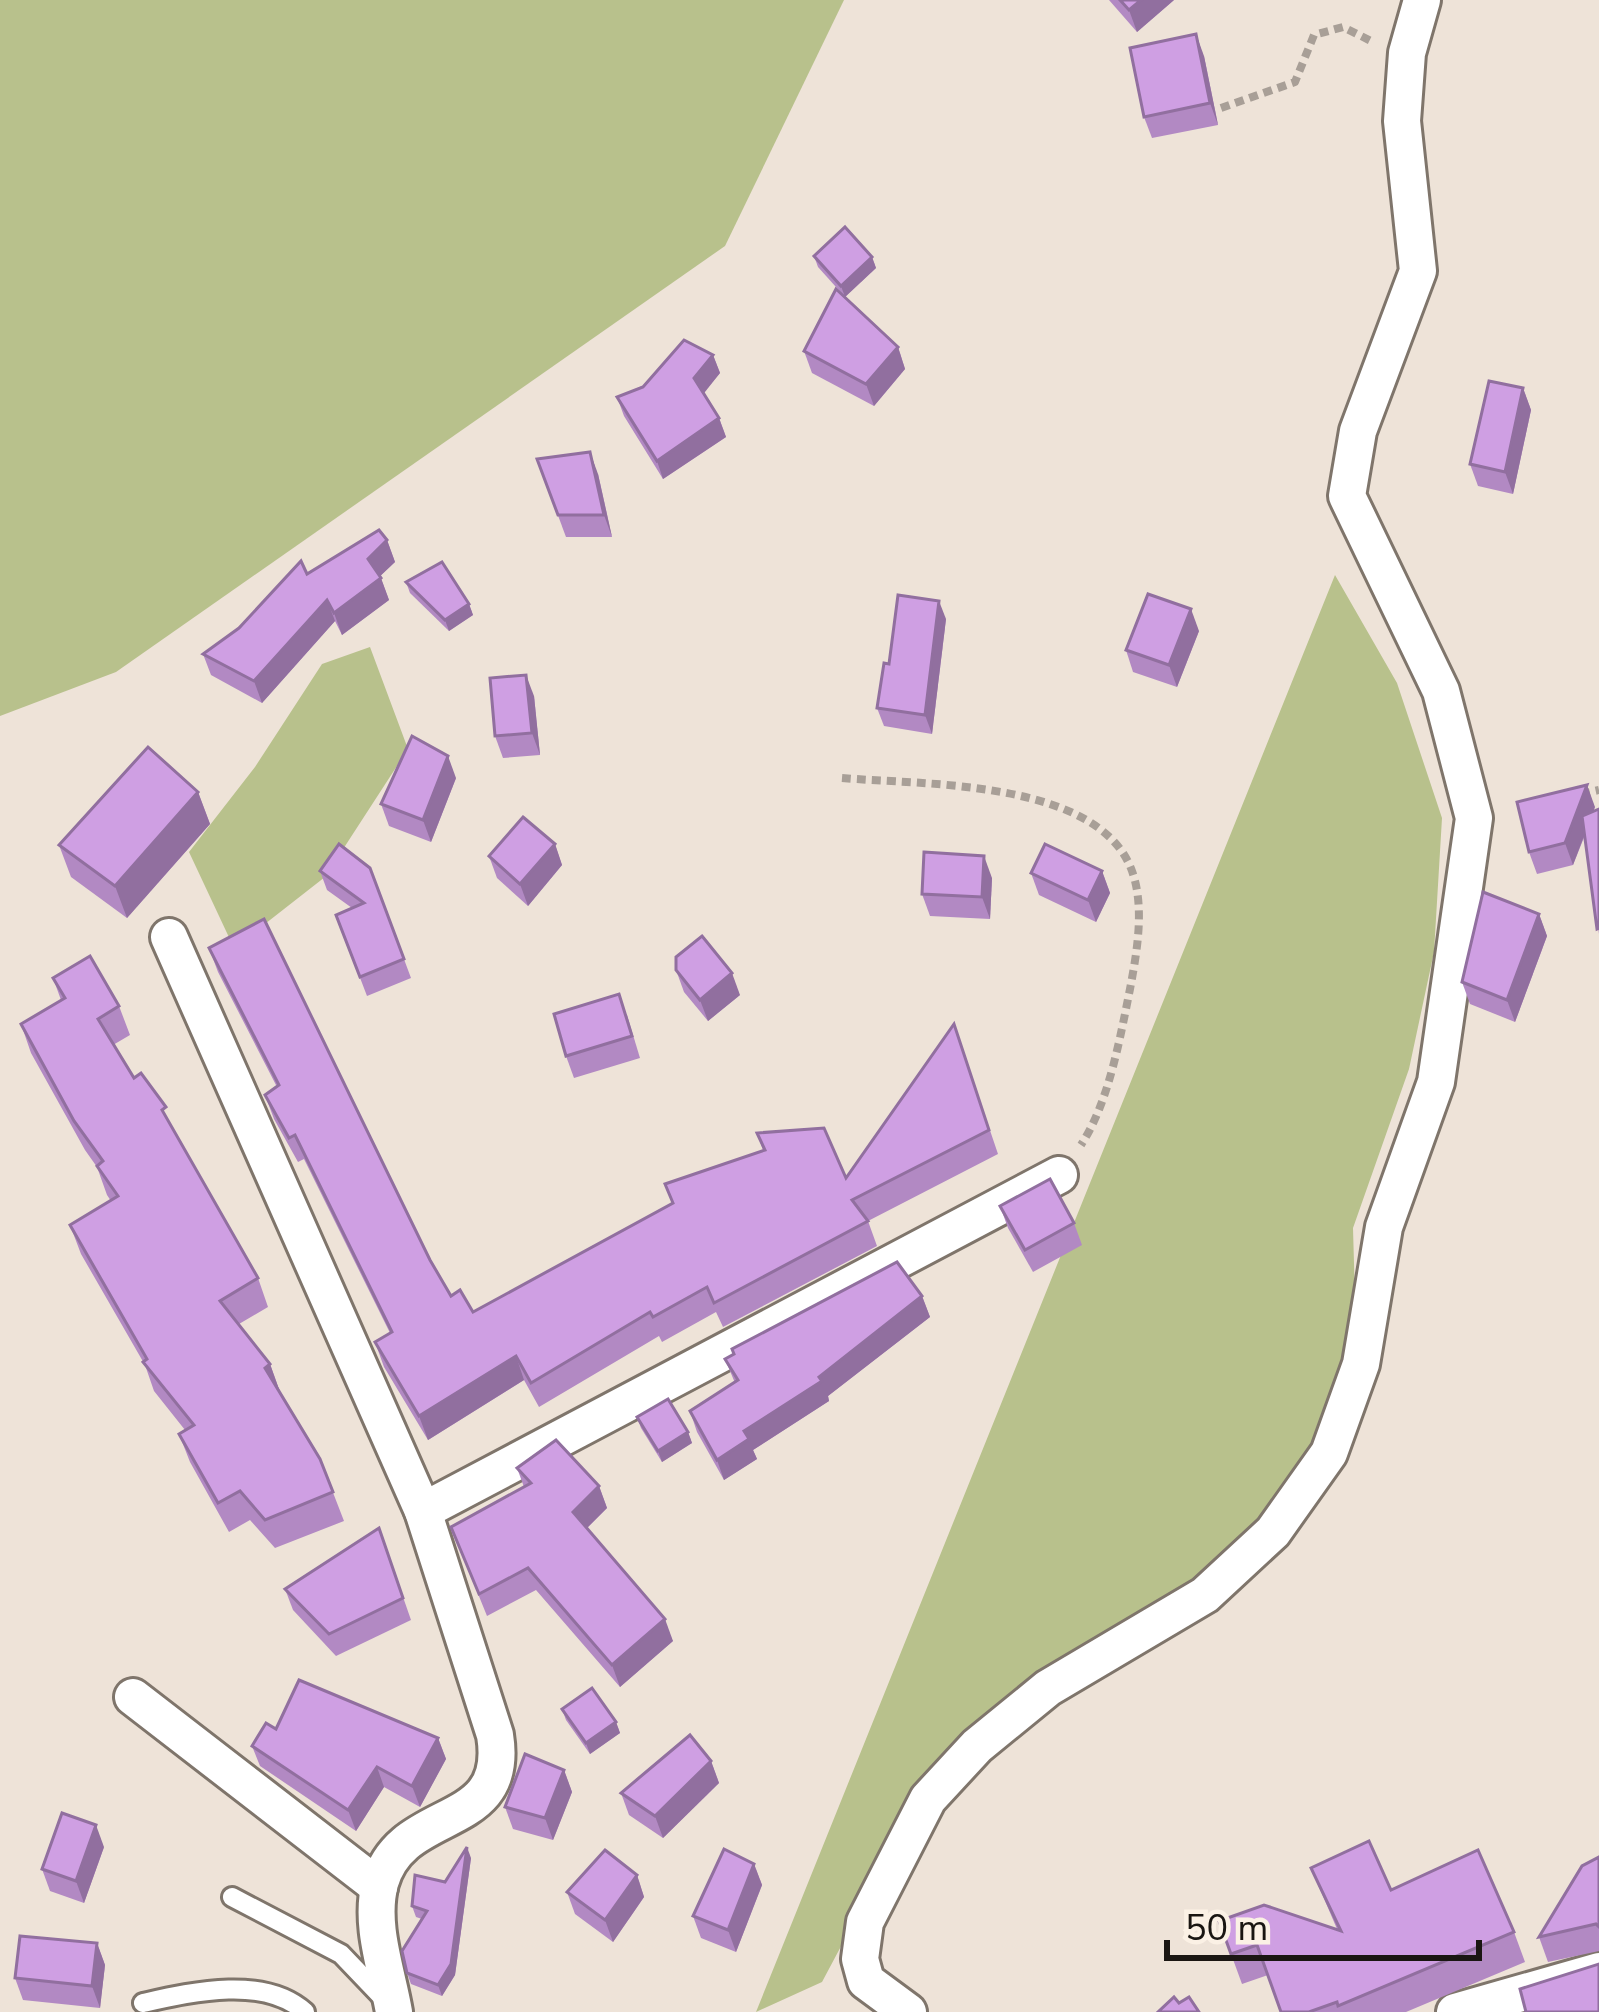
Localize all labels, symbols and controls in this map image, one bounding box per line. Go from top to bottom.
scale bar [1167,1886,1479,1960]
text: 50 m [1185,1904,1268,1953]

